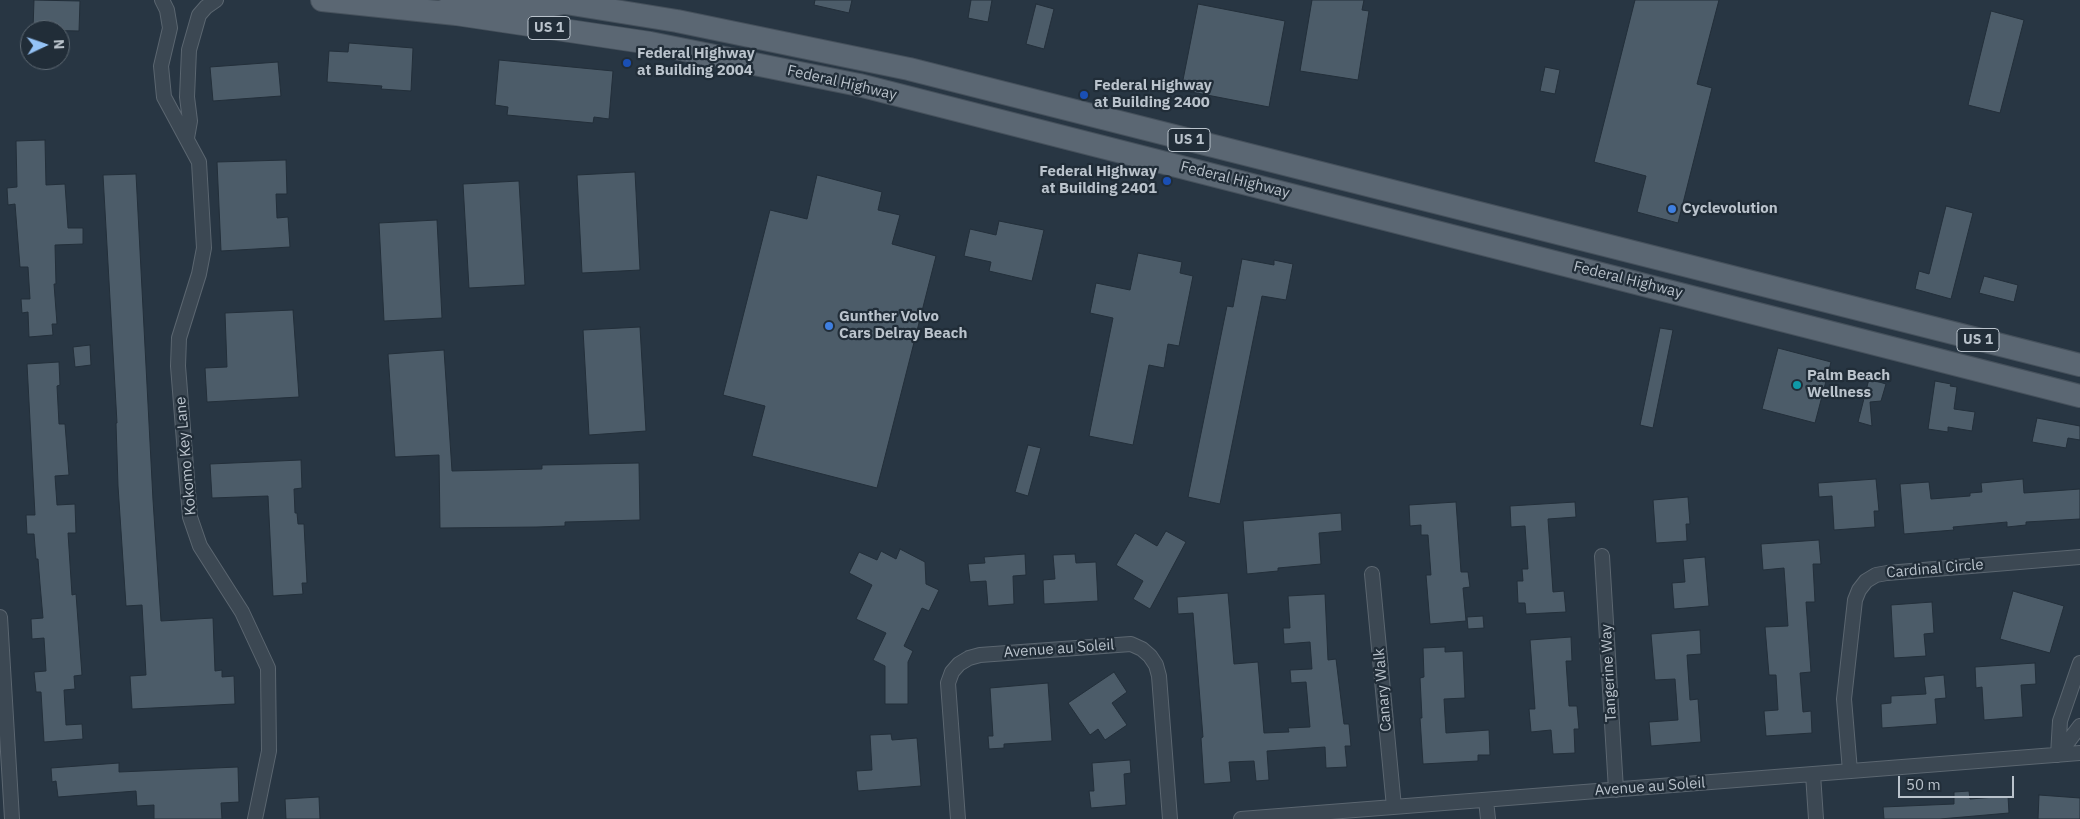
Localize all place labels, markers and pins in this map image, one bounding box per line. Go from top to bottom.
place label: Federal Highway at Building 2004 [637,45,755,80]
marker: Federal Highway at Building 2004 [621,57,633,69]
place label: Federal Highway at Building 2400 [1094,77,1212,112]
marker: Federal Highway at Building 2400 [1078,89,1090,101]
place label: Federal Highway at Building 2401 [1039,163,1157,198]
marker: Federal Highway at Building 2401 [1161,175,1173,187]
place label: Cyclevolution [1682,200,1778,218]
marker: Cyclevolution [1666,203,1678,215]
place label: Gunther Volvo Cars Delray Beach [839,308,967,343]
marker: Gunther Volvo Cars Delray Beach [823,320,835,332]
place label: Palm Beach Wellness [1807,367,1890,402]
marker: Palm Beach Wellness [1791,379,1803,391]

